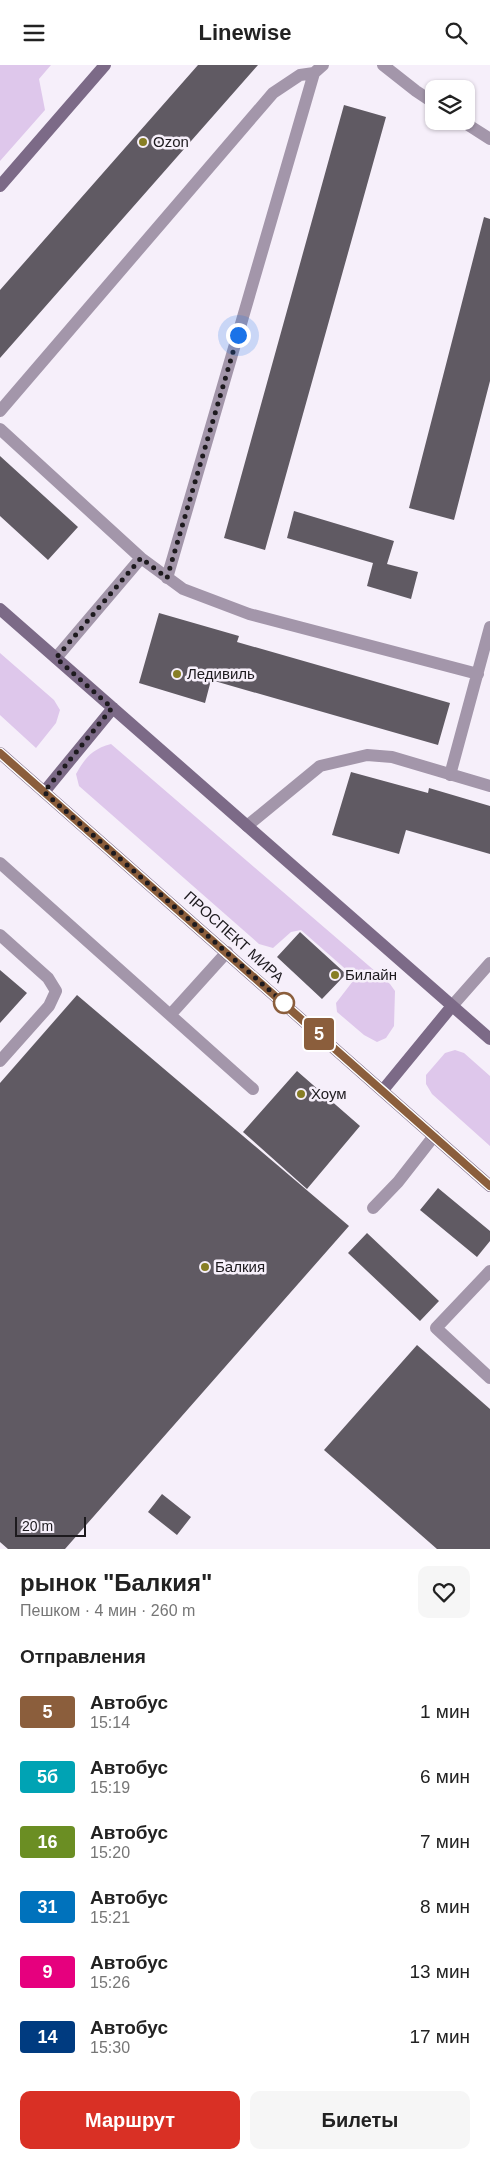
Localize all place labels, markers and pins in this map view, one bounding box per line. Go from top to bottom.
place label: Ozon [153,133,189,150]
marker: Ozon [137,136,149,148]
place label: Ледивиль [187,665,255,682]
marker: Ледивиль [171,668,183,680]
place label: Билайн [345,966,397,983]
marker: Билайн [329,969,341,981]
unlabelled marker [273,992,295,1014]
place label: Хоум [311,1085,347,1102]
marker: Хоум [295,1088,307,1100]
place label: Балкия [215,1258,265,1275]
marker: Балкия [199,1261,211,1273]

